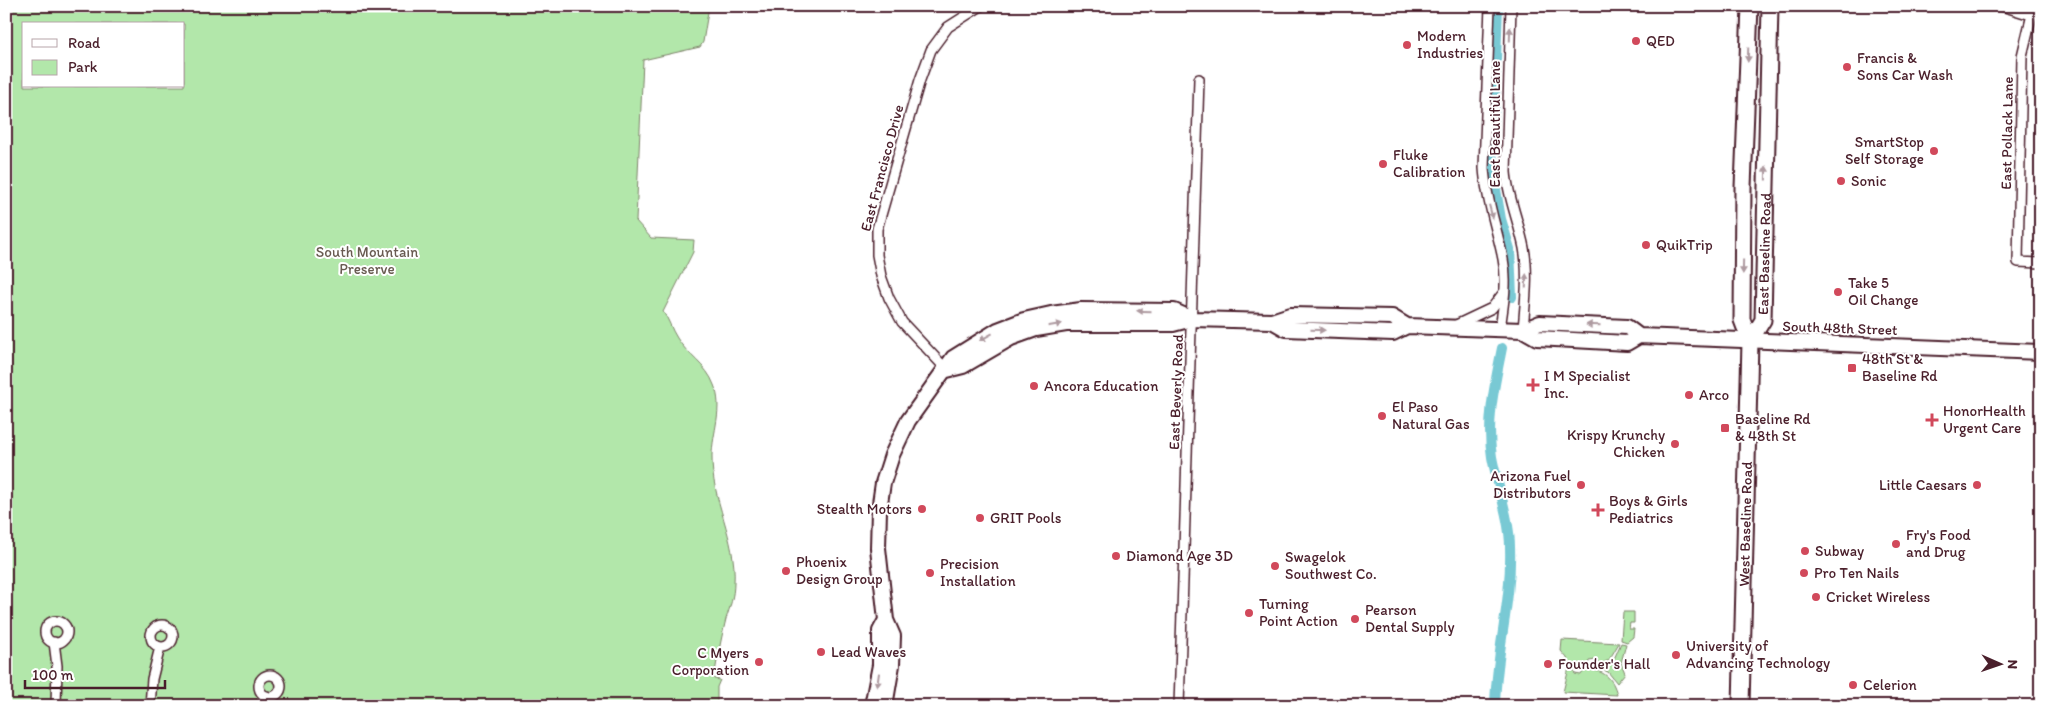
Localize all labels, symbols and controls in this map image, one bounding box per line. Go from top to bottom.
legend [22,22,185,88]
one-way arrow [1506,26,1514,42]
place label: Modern Industries [1417,27,1484,62]
place label: QED [1646,32,1675,50]
text: Road [68,34,101,52]
marker: QED [1630,35,1642,47]
marker: Modern Industries [1401,39,1413,51]
one-way arrow [1744,47,1752,63]
place label: Francis & Sons Car Wash [1857,49,1953,84]
text: Park [68,58,98,76]
street label: East Beautiful Lane [1486,61,1504,187]
marker: Francis & Sons Car Wash [1841,61,1853,73]
street label: East Pollack Lane [1997,76,2017,190]
street label: East Francisco Drive [856,103,908,233]
place label: SmartStop Self Storage [1845,133,1924,168]
marker: SmartStop Self Storage [1928,145,1940,157]
place label: Fluke Calibration [1393,146,1465,181]
marker: Fluke Calibration [1377,158,1389,170]
one-way arrow [1762,165,1770,181]
place label: Sonic [1851,172,1886,190]
marker: Sonic [1835,175,1847,187]
street label: East Baseline Road [1754,192,1775,315]
one-way arrow [1487,204,1495,219]
place label: QuikTrip [1656,236,1713,254]
marker: QuikTrip [1640,239,1652,251]
park label: South Mountain Preserve [316,243,418,278]
one-way arrow [1738,260,1746,276]
one-way arrow [1522,273,1530,289]
place label: Take 5 Oil Change [1848,274,1918,309]
marker: Take 5 Oil Change [1832,286,1844,298]
one-way arrow [1136,307,1152,315]
street label: South 48th Street [1782,317,1898,339]
one-way arrow [1048,321,1064,329]
one-way arrow [1585,321,1601,329]
one-way arrow [1311,326,1327,334]
one-way arrow [980,332,993,341]
street label: East Beverly Road [1165,333,1187,450]
place label: 48th St & Baseline Rd [1862,350,1938,385]
marker: 48th St & Baseline Rd [1846,362,1858,374]
place label: I M Specialist Inc. [1544,367,1631,402]
place label: Ancora Education [1044,377,1159,395]
marker: I M Specialist Inc. [1526,378,1540,392]
marker: Ancora Education [1028,380,1040,392]
place label: Arco [1699,386,1729,404]
marker: Arco [1683,389,1695,401]
place label: El Paso Natural Gas [1392,398,1470,433]
place label: HonorHealth Urgent Care [1943,402,2026,437]
marker: El Paso Natural Gas [1376,410,1388,422]
place label: Baseline Rd & 48th St [1735,410,1811,445]
marker: HonorHealth Urgent Care [1925,413,1939,427]
marker: Baseline Rd & 48th St [1719,422,1731,434]
place label: Krispy Krunchy Chicken [1567,426,1666,461]
marker: Krispy Krunchy Chicken [1669,438,1681,450]
street label: West Baseline Road [1735,461,1756,587]
place label: Arizona Fuel Distributors [1490,467,1572,502]
place label: Little Caesars [1879,476,1967,494]
marker: Arizona Fuel Distributors [1575,479,1587,491]
marker: Little Caesars [1971,479,1983,491]
place label: Boys & Girls Pediatrics [1609,492,1688,527]
place label: Stealth Motors [817,500,912,518]
marker: Stealth Motors [916,503,928,515]
marker: Boys & Girls Pediatrics [1591,503,1605,517]
place label: GRIT Pools [990,509,1062,527]
marker: GRIT Pools [974,512,986,524]
place label: Fry's Food and Drug [1906,526,1972,561]
marker: Fry's Food and Drug [1890,538,1902,550]
place label: Subway [1815,542,1864,560]
marker: Subway [1799,545,1811,557]
place label: Diamond Age 3D [1126,547,1233,565]
place label: Swagelok Southwest Co. [1285,548,1377,583]
marker: Diamond Age 3D [1110,550,1122,562]
place label: Phoenix Design Group [796,553,883,588]
place label: Precision Installation [940,555,1016,590]
marker: Swagelok Southwest Co. [1269,560,1281,572]
place label: Pro Ten Nails [1814,564,1899,582]
marker: Phoenix Design Group [780,565,792,577]
marker: Precision Installation [924,567,936,579]
marker: Pro Ten Nails [1798,567,1810,579]
place label: Cricket Wireless [1826,588,1931,606]
marker: Cricket Wireless [1810,591,1822,603]
place label: Turning Point Action [1259,595,1338,630]
place label: Pearson Dental Supply [1365,601,1455,636]
marker: Turning Point Action [1243,607,1255,619]
marker: Pearson Dental Supply [1349,613,1361,625]
place label: University of Advancing Technology [1686,637,1830,672]
north arrow [1974,640,2024,690]
place label: Lead Waves [831,643,906,661]
place label: C Myers Corporation [672,644,749,679]
marker: Lead Waves [815,646,827,658]
marker: University of Advancing Technology [1670,649,1682,661]
place label: Founder's Hall [1558,655,1651,673]
marker: C Myers Corporation [753,656,765,668]
scale bar [25,657,165,689]
marker: Founder's Hall [1542,658,1554,670]
text: N [2004,659,2021,669]
text: 100 m [32,666,74,684]
one-way arrow [873,672,881,688]
place label: Celerion [1863,676,1917,694]
marker: Celerion [1847,679,1859,691]

